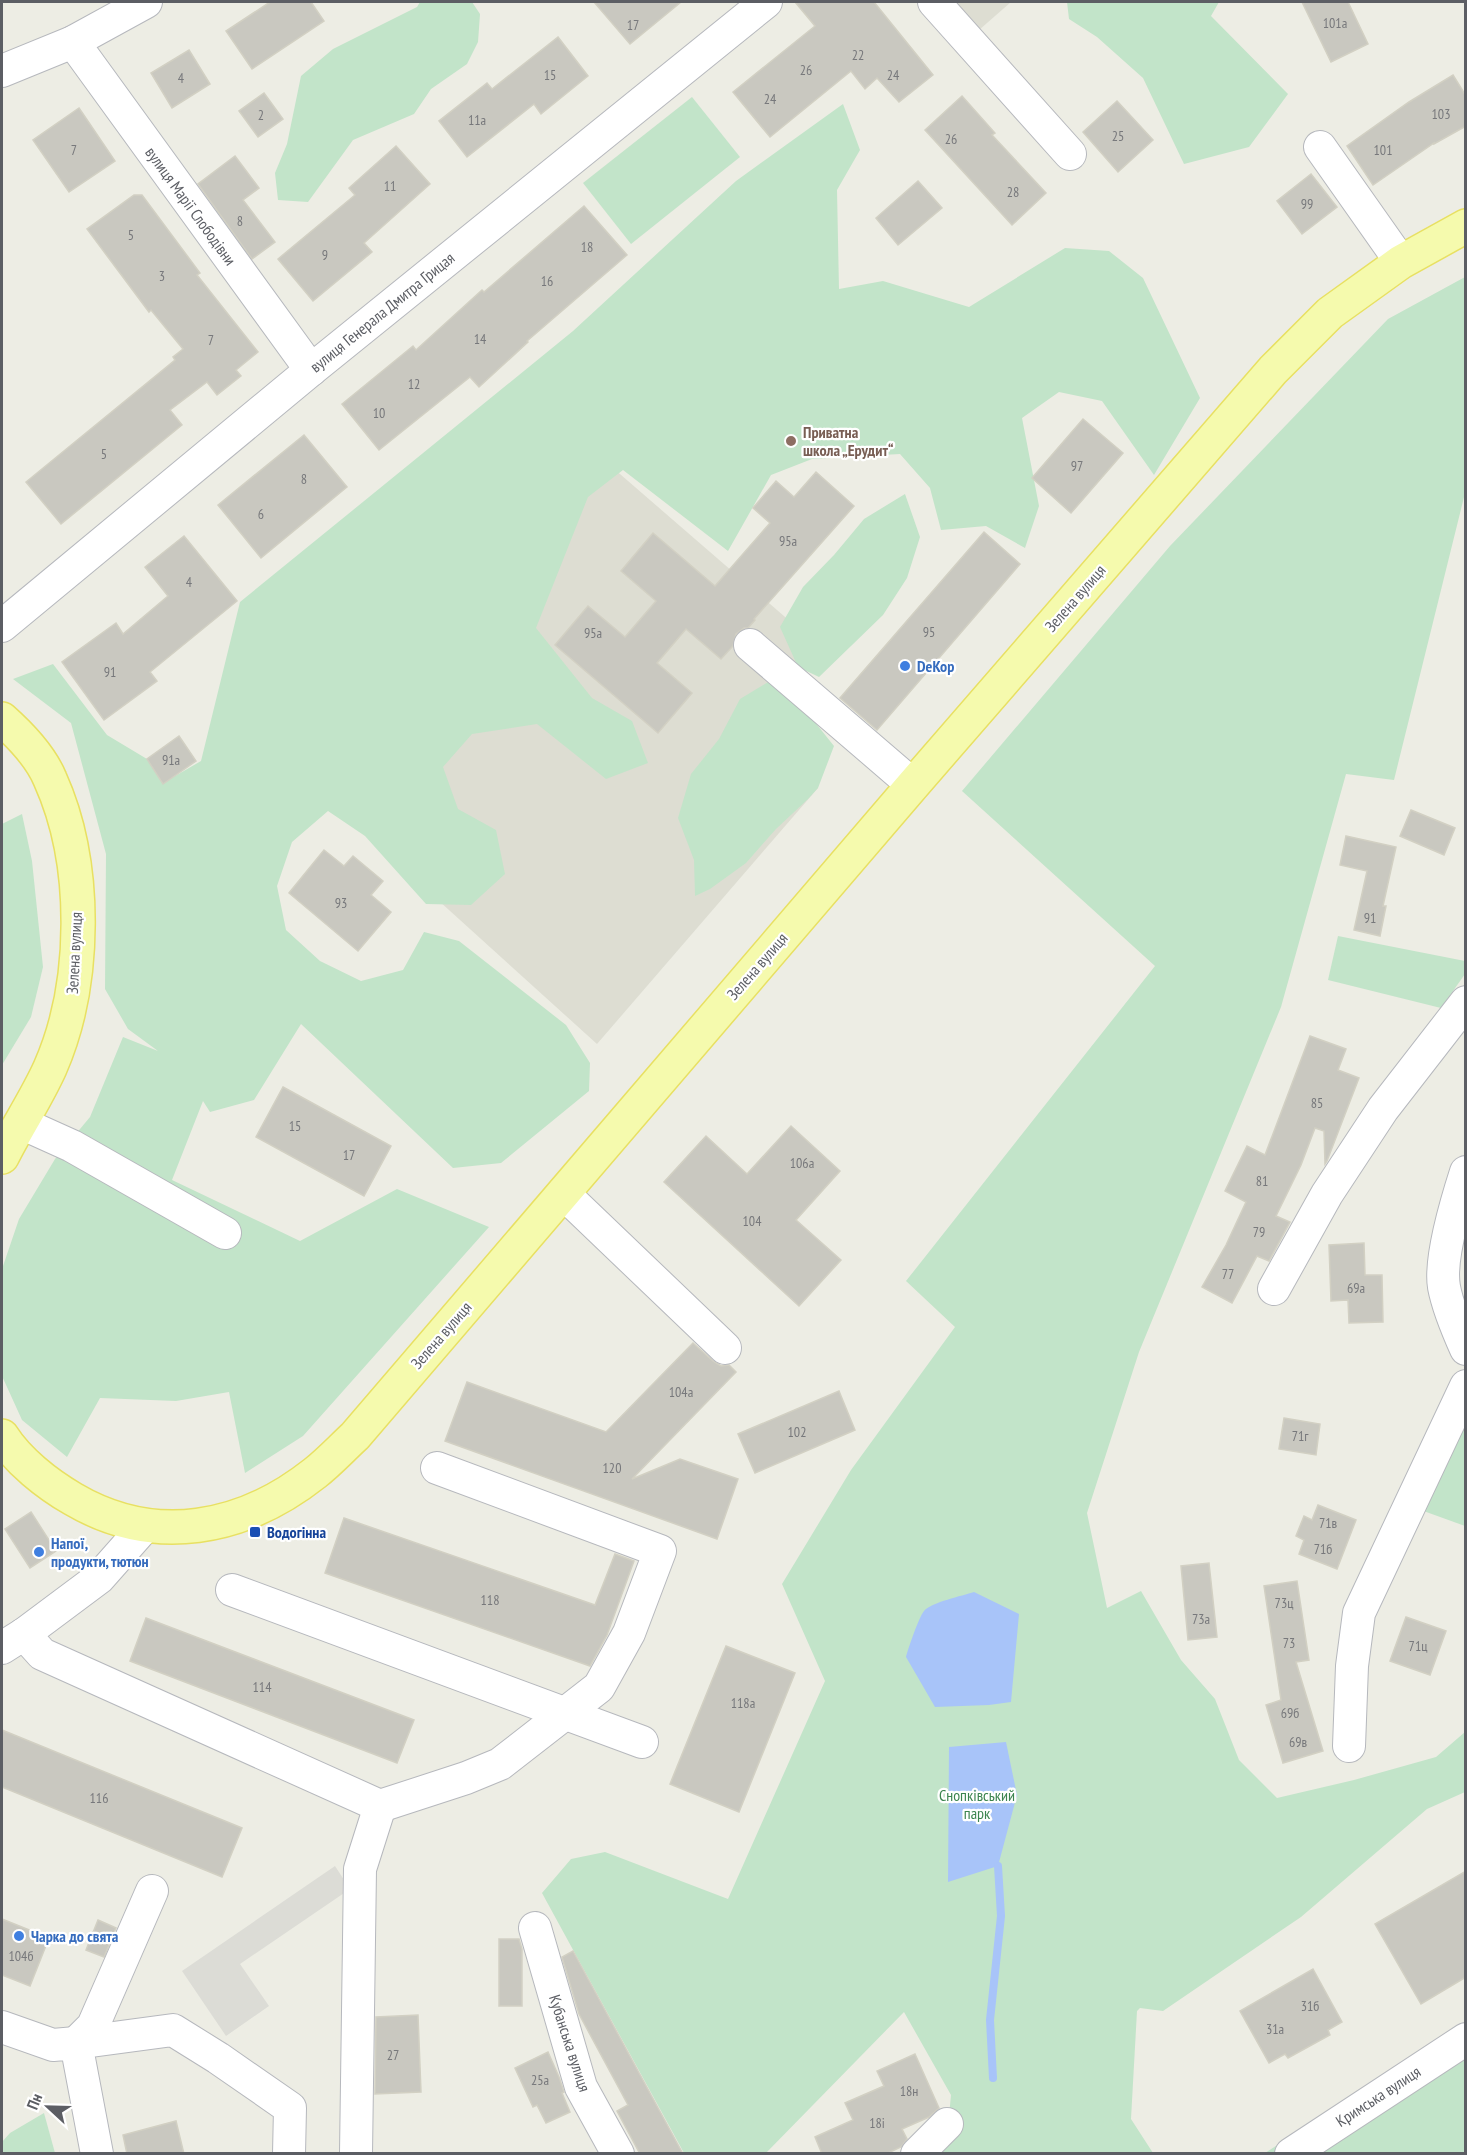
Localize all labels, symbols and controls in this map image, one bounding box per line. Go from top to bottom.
house number: 101а [1323,14,1347,32]
house number: 17 [627,16,639,34]
house number: 22 [852,46,864,64]
house number: 26 [800,61,812,79]
house number: 15 [544,66,556,84]
house number: 24 [887,66,900,84]
house number: 4 [178,69,185,87]
house number: 24 [764,90,777,108]
house number: 103 [1432,105,1450,123]
house number: 2 [258,106,264,124]
house number: 11а [468,111,486,129]
house number: 25 [1112,127,1124,145]
house number: 26 [945,130,957,148]
house number: 7 [71,141,77,159]
house number: 101 [1374,141,1392,159]
street label: вулиця Марії Слободівни [141,143,241,269]
house number: 11 [384,177,396,195]
house number: 28 [1007,183,1019,201]
house number: 99 [1301,195,1313,213]
house number: 8 [237,212,243,230]
house number: 5 [128,226,134,244]
house number: 18 [581,238,593,256]
house number: 9 [322,246,328,264]
street label: вулиця Генерала Дмитра Грицая [306,248,458,376]
house number: 3 [159,267,165,285]
house number: 16 [541,272,553,290]
house number: 14 [474,330,487,348]
house number: 7 [208,331,214,349]
house number: 12 [408,375,420,393]
house number: 10 [373,404,385,422]
place label: Приватна школа „Ерудит“ [803,422,894,460]
marker: Приватна школа „Ерудит“ [784,434,798,448]
house number: 5 [101,445,107,463]
house number: 97 [1071,457,1083,475]
house number: 8 [301,470,307,488]
house number: 6 [258,505,264,523]
house number: 95а [779,532,797,550]
street label: Зелена вулиця [1040,560,1110,636]
house number: 4 [186,573,193,591]
house number: 95 [923,623,935,641]
house number: 95а [584,624,602,642]
place label: DeKop [917,656,954,676]
marker: DeKop [898,659,912,673]
house number: 91 [104,663,116,681]
house number: 91а [162,751,180,769]
house number: 93 [335,894,347,912]
house number: 91 [1364,909,1376,927]
street label: Зелена вулиця [62,911,86,995]
street label: Зелена вулиця [722,928,792,1004]
house number: 85 [1311,1094,1323,1112]
house number: 15 [289,1117,301,1135]
house number: 17 [343,1146,355,1164]
house number: 106а [790,1154,814,1172]
house number: 81 [1256,1172,1268,1190]
house number: 104 [743,1212,762,1230]
house number: 79 [1253,1223,1265,1241]
house number: 77 [1222,1265,1234,1283]
house number: 69а [1347,1279,1365,1297]
street label: Зелена вулиця [406,1297,476,1373]
house number: 104а [669,1383,693,1401]
house number: 102 [788,1423,806,1441]
house number: 71г [1292,1427,1309,1445]
house number: 120 [603,1459,621,1477]
house number: 71в [1319,1514,1337,1532]
place label: Водогінна [267,1522,326,1542]
marker: Водогінна [248,1525,262,1539]
place label: Напої, продукти, тютюн [51,1533,149,1571]
house number: 71б [1314,1540,1332,1558]
marker: Напої, продукти, тютюн [32,1545,46,1559]
house number: 118 [481,1591,499,1609]
house number: 73ц [1275,1594,1293,1612]
house number: 73а [1192,1610,1210,1628]
house number: 73 [1283,1634,1295,1652]
house number: 71ц [1409,1637,1427,1655]
house number: 114 [253,1678,272,1696]
house number: 118а [731,1694,755,1712]
house number: 69б [1281,1704,1299,1722]
house number: 69в [1289,1733,1307,1751]
park label: Снопківський парк [939,1785,1015,1823]
house number: 116 [90,1789,108,1807]
place label: Чарка до свята [31,1926,119,1946]
marker: Чарка до свята [12,1929,26,1943]
house number: 104б [9,1947,33,1965]
street label: Кубанська вулиця [545,1992,595,2094]
house number: 31б [1301,1997,1319,2015]
house number: 31а [1266,2020,1284,2038]
house number: 27 [387,2046,399,2064]
street label: Кримська вулиця [1332,2061,1424,2131]
house number: 25а [531,2071,549,2089]
north arrow [18,2077,78,2137]
house number: 18н [900,2082,918,2100]
text: Пн [22,2090,46,2112]
house number: 18і [869,2114,885,2132]

